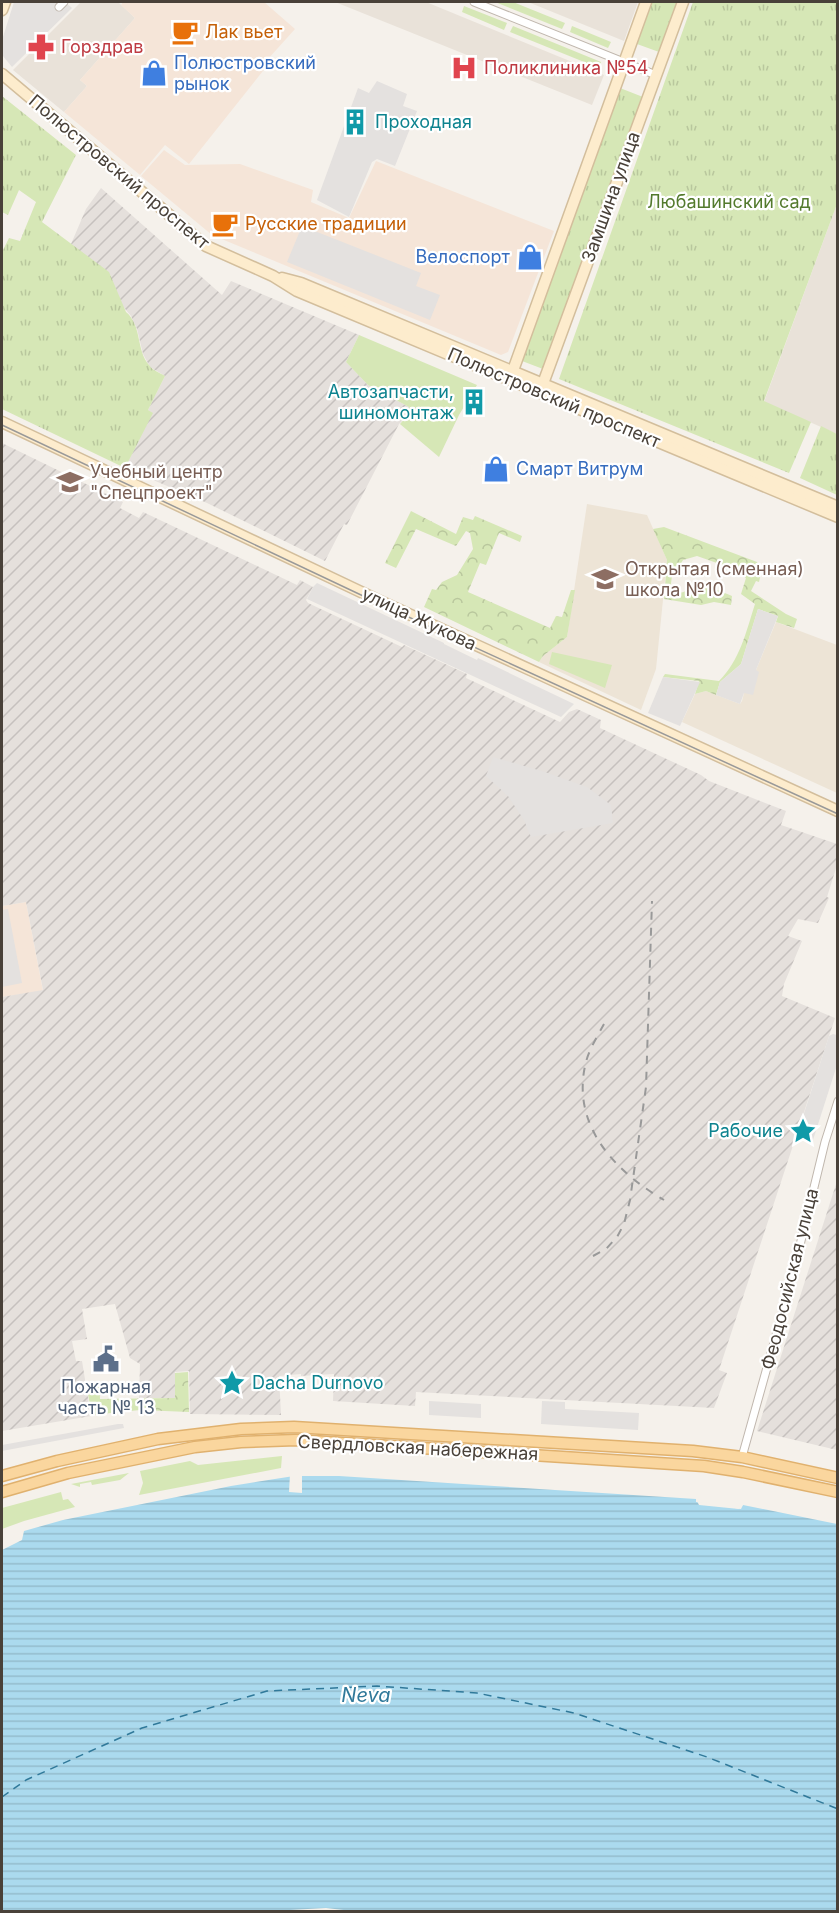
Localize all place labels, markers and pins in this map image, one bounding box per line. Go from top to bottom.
cafe icon: Лак вьет [170,17,200,47]
place label: Лак вьет [205,21,283,42]
pharmacy icon: Горздрав [26,32,56,62]
place label: Горздрав [61,36,144,57]
place label: Полюстровский рынок [174,52,316,94]
hospital icon: Поликлиника №54 [449,53,479,83]
place label: Поликлиника №54 [484,57,648,78]
shop icon: Полюстровский рынок [139,58,169,88]
building icon: Проходная [340,107,370,137]
place label: Проходная [375,111,472,132]
cafe icon: Русские традиции [210,209,240,239]
place label: Русские традиции [245,213,407,234]
shop icon: Велоспорт [515,242,545,272]
place label: Велоспорт [416,246,511,267]
place label: Автозапчасти, шиномонтаж [328,381,454,423]
building icon: Автозапчасти, шиномонтаж [459,387,489,417]
shop icon: Смарт Витрум [481,454,511,484]
place label: Смарт Витрум [516,458,643,479]
place label: Учебный центр "Спецпроект" [90,461,223,503]
school or university icon: Учебный центр "Спецпроект" [55,467,85,497]
place label: Открытая (сменная) школа №10 [625,558,804,600]
school or university icon: Открытая (сменная) школа №10 [590,564,620,594]
place icon: Рабочие [788,1116,818,1146]
place label: Рабочие [708,1120,783,1141]
public building icon: Пожарная часть № 13 [91,1344,121,1374]
place icon: Dacha Durnovo [217,1368,247,1398]
place label: Dacha Durnovo [252,1372,384,1393]
place label: Пожарная часть № 13 [57,1376,155,1418]

